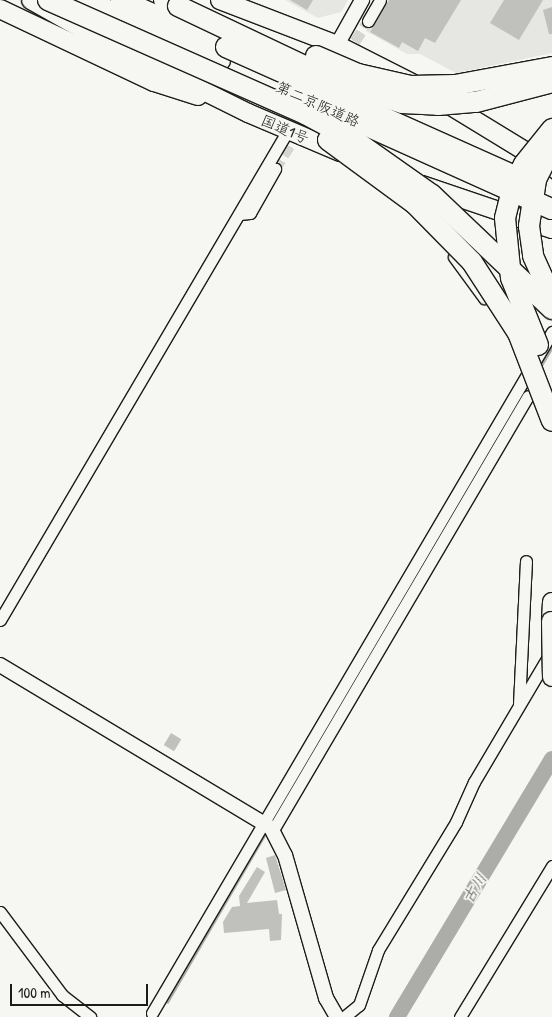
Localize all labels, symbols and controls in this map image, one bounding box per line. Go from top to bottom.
street label: 第二京阪道路 [273,77,363,131]
street label: 国道1号 [258,111,312,147]
water label: 古川 [458,869,490,907]
scale bar [12,974,150,1006]
text: 100 m [18,982,51,1003]

